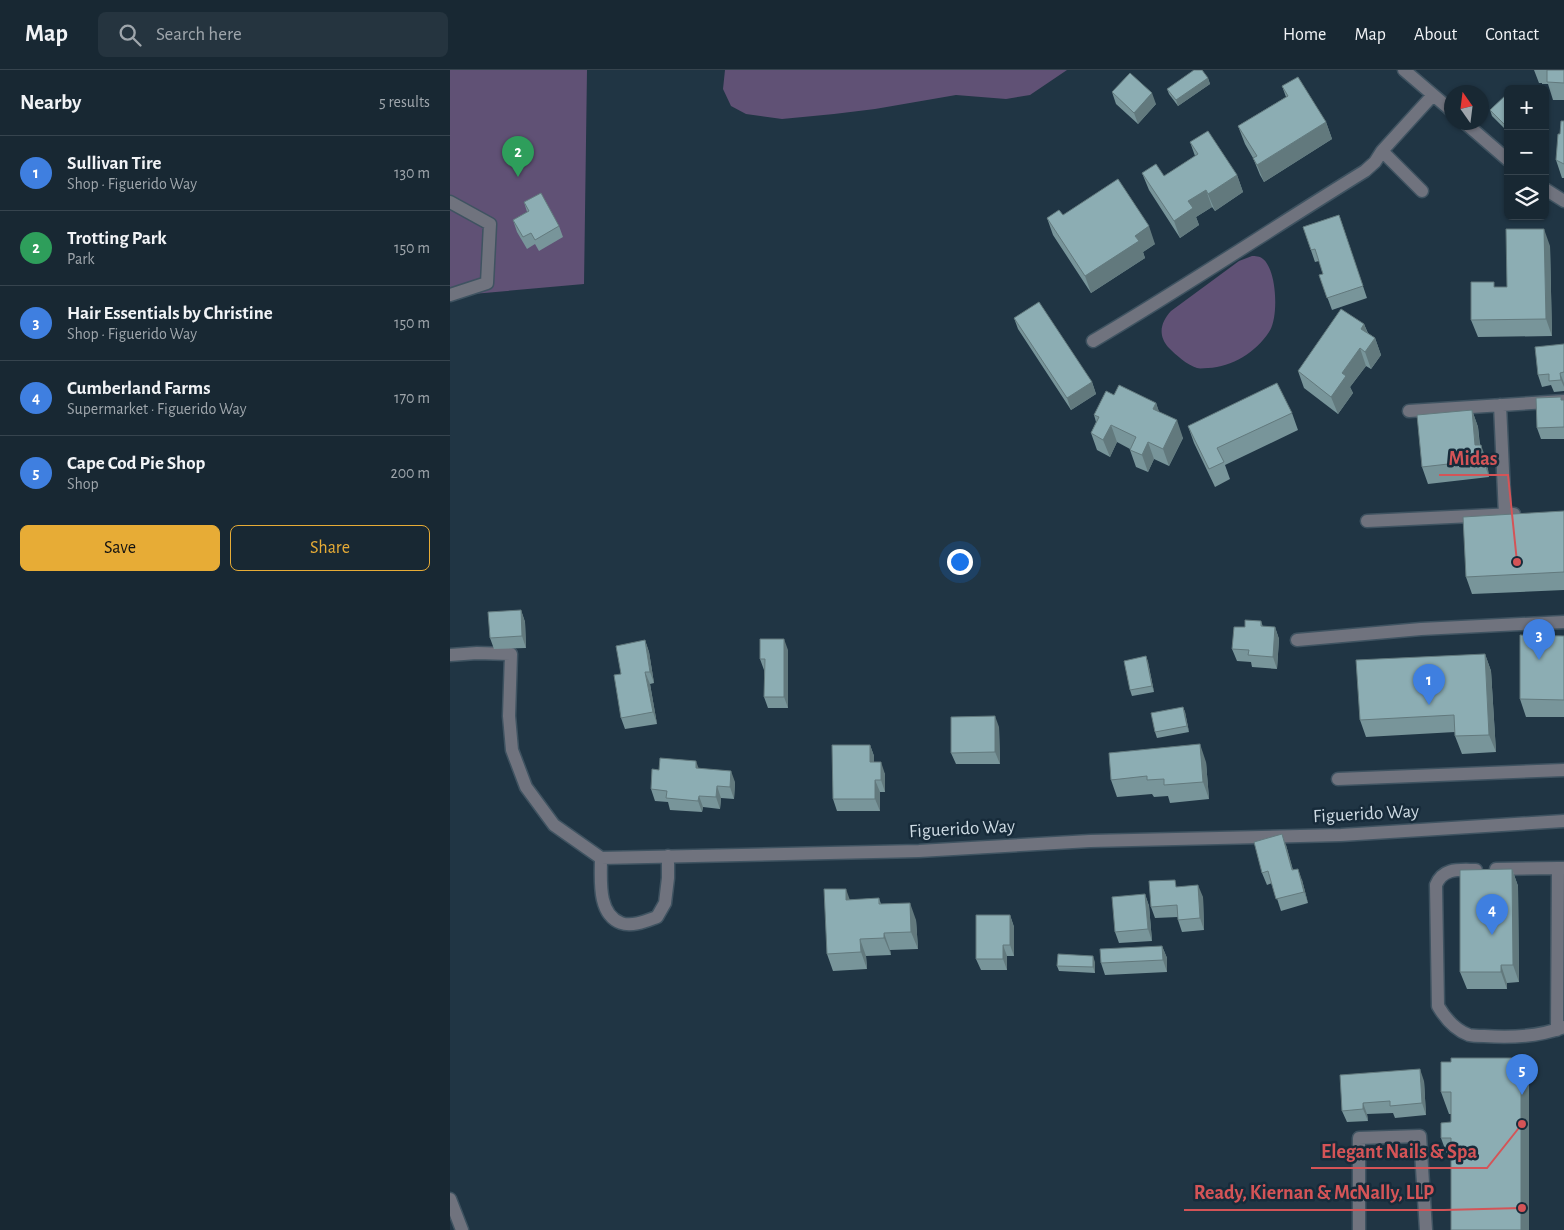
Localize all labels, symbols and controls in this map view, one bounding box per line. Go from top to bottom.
search box [98,12,448,57]
icon: search [116,21,144,49]
text: Map [25,22,68,46]
text: Search here [156,25,242,44]
text: Home [1283,26,1326,44]
text: Map [1354,26,1386,44]
text: About [1414,26,1457,44]
text: Contact [1485,26,1539,44]
north arrow [1444,85,1489,130]
map controls [1504,85,1549,220]
button: + [1504,85,1549,130]
text: Nearby [20,92,81,113]
text: 5 results [379,94,430,110]
button: − [1504,130,1549,175]
pin: 2 [502,136,534,177]
text: Sullivan Tire [67,154,162,173]
text: 1 [33,165,39,181]
text: 130 m [394,165,430,181]
button: layers [1504,175,1549,220]
text: Shop · Figuerido Way [67,176,197,192]
text: Trotting Park [67,229,167,248]
text: 2 [32,240,40,256]
text: 150 m [394,240,430,256]
text: Park [67,251,95,267]
text: Hair Essentials by Christine [67,304,273,323]
text: 3 [33,315,39,331]
text: 150 m [394,315,430,331]
text: Shop · Figuerido Way [67,326,197,342]
text: Cumberland Farms [67,379,210,398]
text: 4 [32,390,40,406]
text: 170 m [394,390,430,406]
text: Supermarket · Figuerido Way [67,401,246,417]
callout: Midas [1439,440,1508,475]
text: Midas [1449,449,1498,469]
text: Cape Cod Pie Shop [67,454,205,473]
text: 5 [33,465,39,481]
text: 200 m [390,465,430,481]
text: Shop [67,476,99,492]
button: Save [20,525,220,571]
button: Share [230,525,430,571]
your location [947,549,973,575]
pin: 3 [1523,619,1555,660]
pin: 1 [1413,664,1445,705]
street label: Figuerido Way [1312,802,1420,826]
street label: Figuerido Way [908,817,1016,841]
pin: 4 [1476,894,1508,935]
pin: 5 [1506,1054,1538,1095]
callout: Elegant Nails & Spa [1311,1133,1487,1168]
text: Elegant Nails & Spa [1321,1142,1477,1162]
callout: Ready, Kiernan & McNally, LLP [1184,1175,1444,1210]
text: Ready, Kiernan & McNally, LLP [1194,1183,1434,1203]

